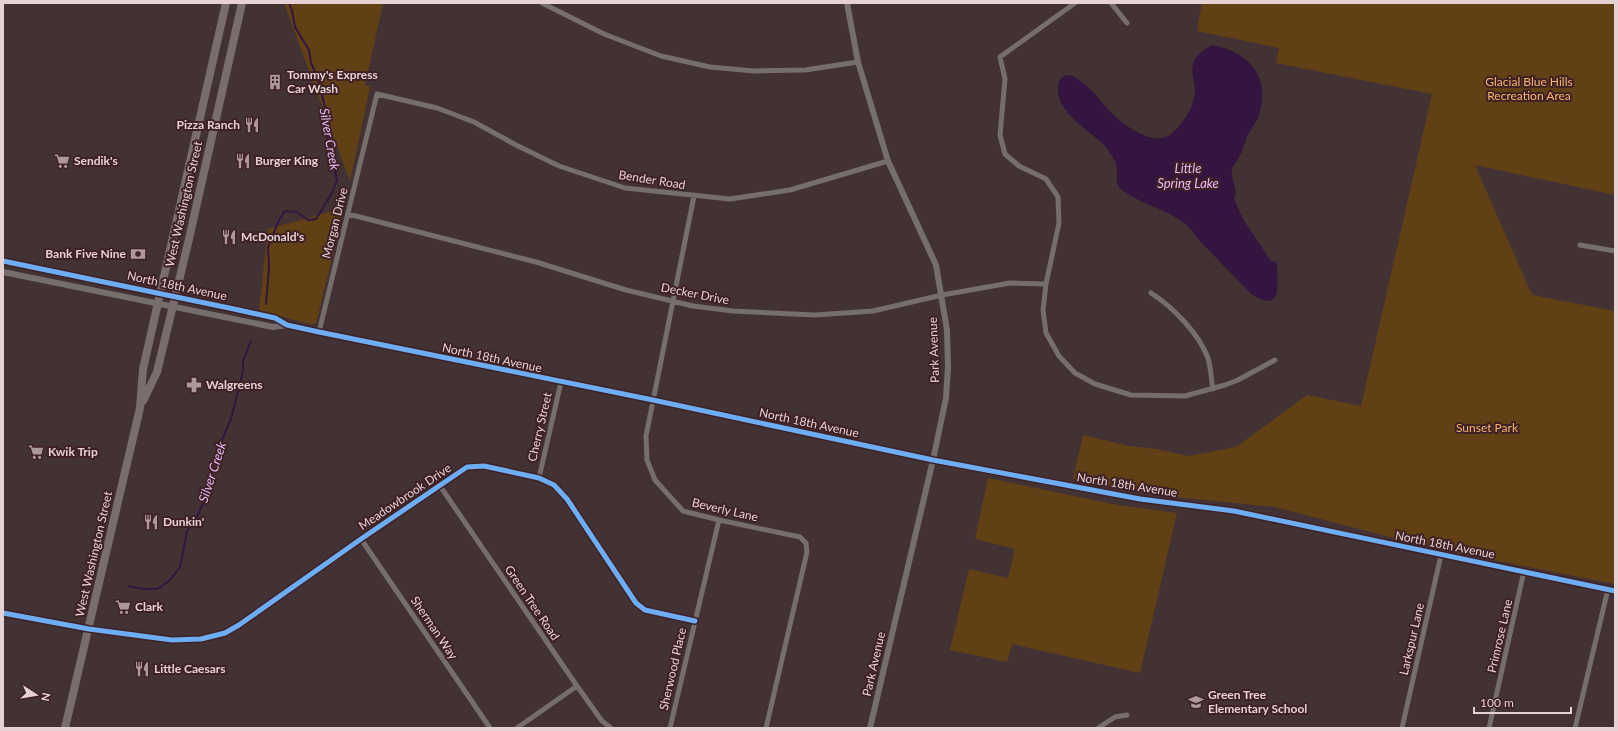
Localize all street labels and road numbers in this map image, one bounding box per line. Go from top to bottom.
street label: West Washington Street [162,139,205,268]
street label: Bender Road [618,167,687,192]
street label: Morgan Drive [318,186,351,260]
street label: North 18th Avenue [126,268,228,303]
street label: Decker Drive [660,280,730,307]
street label: Park Avenue [925,317,942,383]
street label: North 18th Avenue [441,340,543,375]
street label: Cherry Street [524,390,555,463]
street label: North 18th Avenue [758,405,860,440]
street label: Meadowbrook Drive [356,460,454,533]
street label: North 18th Avenue [1076,469,1178,500]
street label: West Washington Street [72,489,115,618]
street label: Beverly Lane [691,495,760,524]
street label: North 18th Avenue [1394,527,1496,562]
street label: Green Tree Road [502,562,563,643]
street label: Sherman Way [408,593,461,663]
street label: Primrose Lane [1484,598,1515,674]
street label: Larkspur Lane [1396,601,1427,676]
street label: Sherwood Place [656,626,689,712]
street label: Park Avenue [859,630,888,698]

